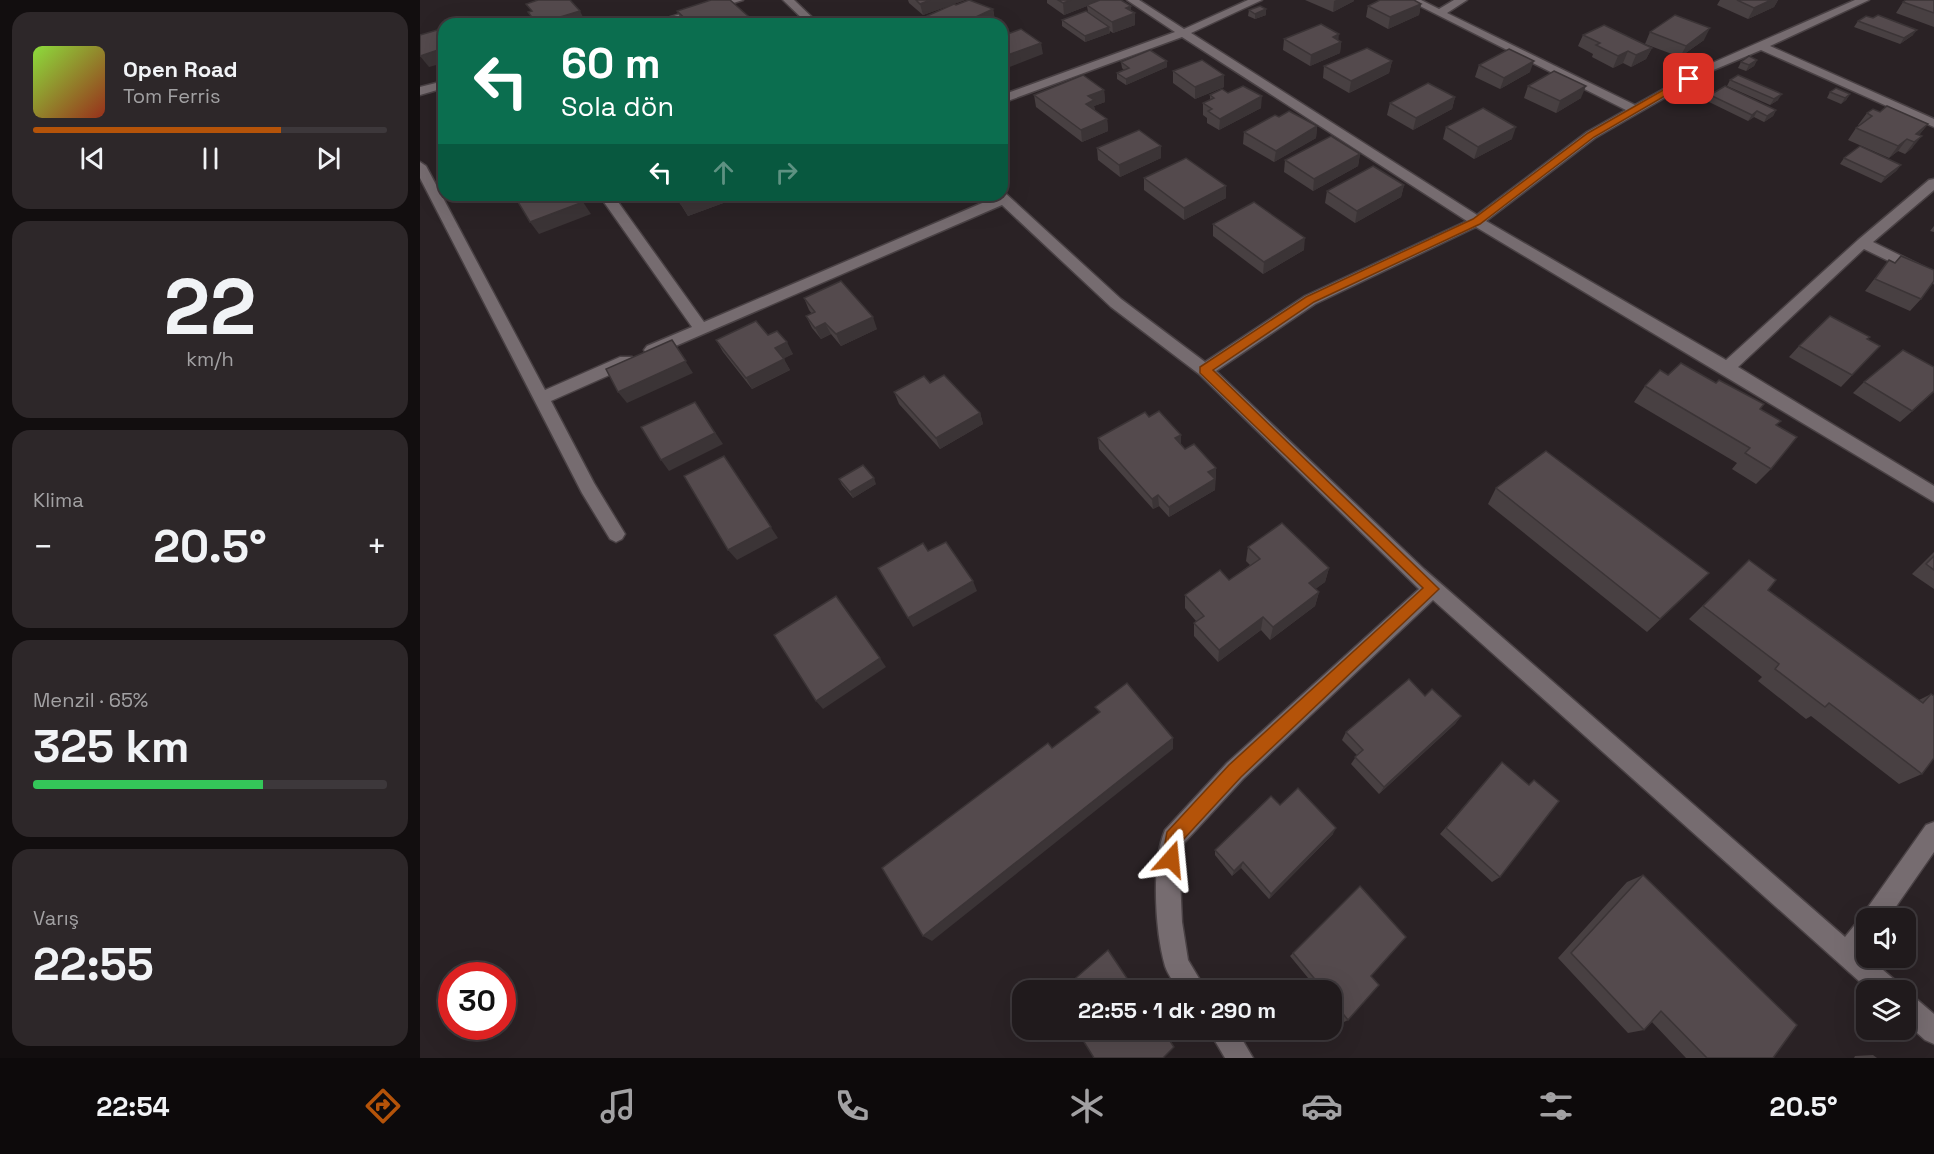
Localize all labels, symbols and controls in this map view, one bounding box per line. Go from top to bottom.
text: 60 m [561,37,661,90]
icon: left [462,42,540,120]
pin [1663,53,1714,104]
text: Open Road [123,55,238,83]
icon: arrive [1672,62,1705,95]
text: Tom Ferris [123,83,221,109]
text: Sola dön [561,89,674,124]
icon: previous [76,142,109,175]
icon: pause [194,142,227,175]
icon: next [312,142,345,175]
icon: left [644,156,677,189]
icon: ahead [707,156,740,189]
icon: right [770,156,803,189]
text: 22 [164,257,256,357]
text: km/h [186,346,234,372]
text: Klima [33,487,84,513]
text: 20.5° [153,518,267,575]
text: − [33,526,53,568]
text: + [367,526,387,568]
text: Menzil · 65% [33,687,148,713]
text: 325 km [33,718,189,775]
position arrow [1139,827,1203,891]
text: Varış [33,905,79,931]
map controls [1856,908,1916,1040]
button: sound [1856,908,1916,968]
text: 22:55 [33,936,154,993]
speed limit sign: 30 [438,962,516,1040]
button: layers [1856,980,1916,1040]
text: 22:55 · 1 dk · 290 m [1078,996,1276,1024]
icon: directions [362,1085,404,1127]
icon: music [597,1085,639,1127]
icon: phone [831,1085,873,1127]
icon: climate [1066,1085,1108,1127]
icon: car [1301,1085,1343,1127]
icon: filters [1535,1085,1577,1127]
text: 22:54 [96,1089,170,1124]
text: 20.5° [1770,1089,1838,1124]

